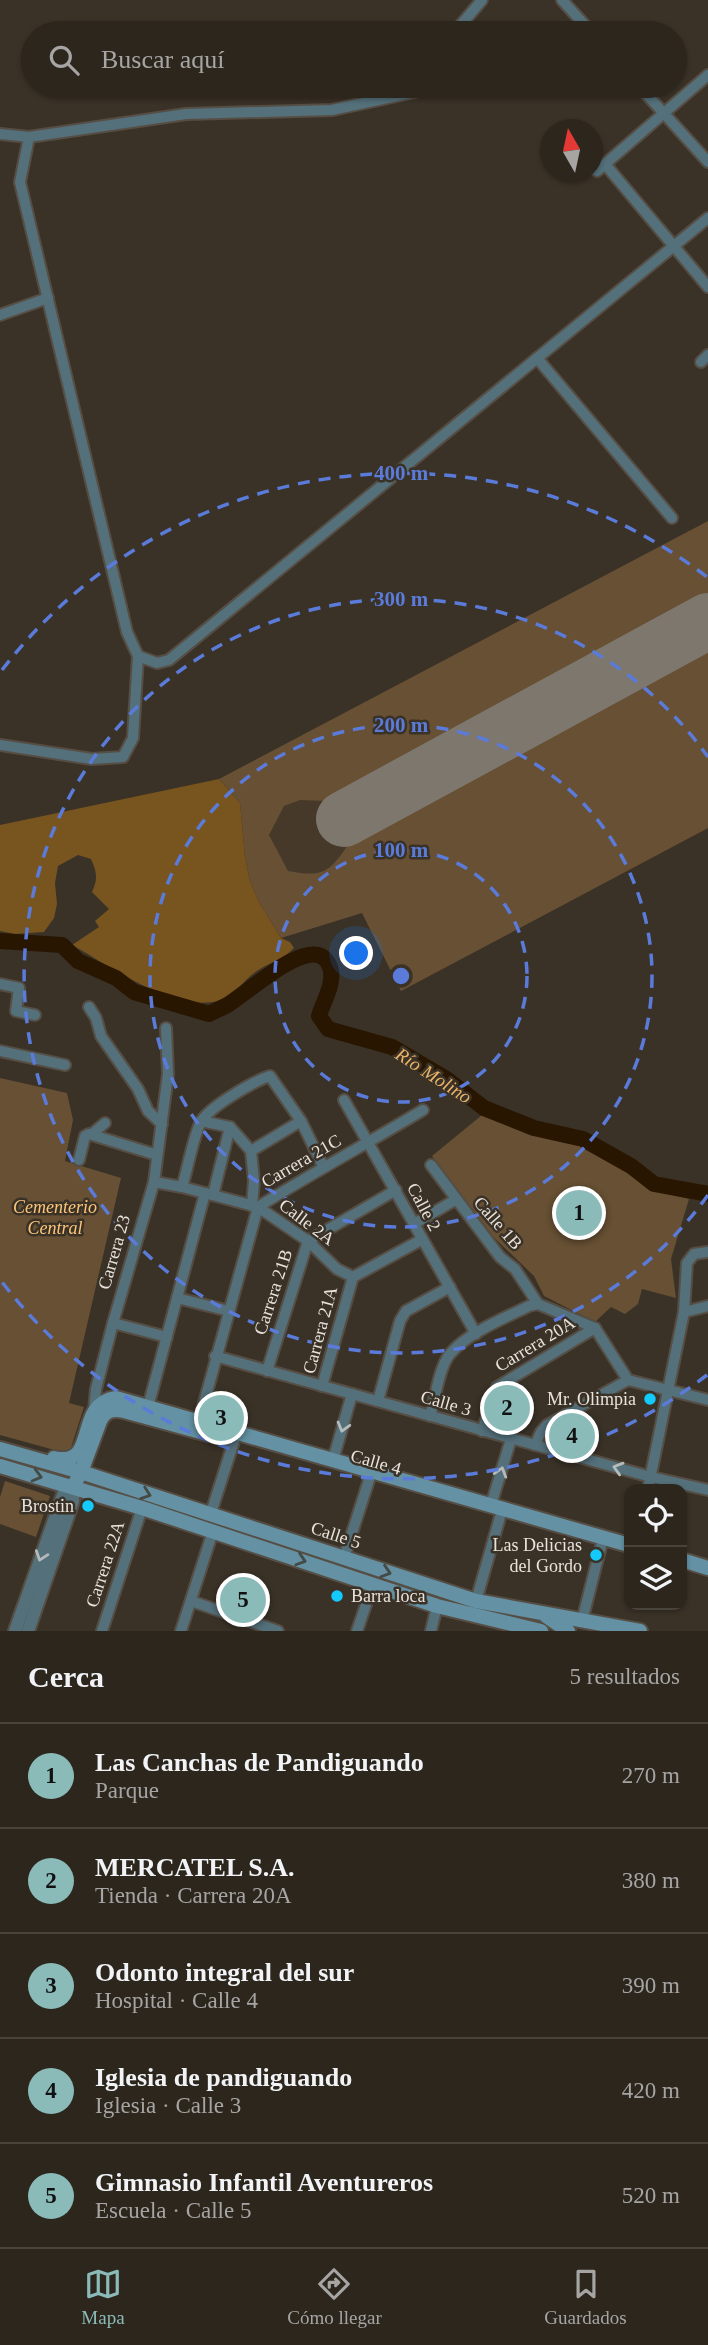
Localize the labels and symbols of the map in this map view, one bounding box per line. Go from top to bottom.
north arrow [540,119,603,182]
text: 400 m [374,461,429,485]
text: 300 m [374,587,429,611]
text: 200 m [374,713,429,737]
text: 100 m [374,838,429,862]
your location [339,936,373,970]
centre of rings [389,964,413,988]
water label: Río Molino [391,1043,476,1108]
street label: Carrera 21C [258,1130,344,1192]
street label: Calle 2 [403,1180,445,1234]
pin: 1 [556,1187,602,1239]
street label: Calle 1B [470,1192,526,1254]
street label: Calle 2A [275,1195,339,1249]
park label: Cementerio Central [13,1197,97,1238]
street label: Carrera 23 [94,1212,134,1292]
street label: Carrera 21B [250,1247,296,1337]
street label: Carrera 21A [299,1284,341,1376]
street label: Carrera 20A [492,1312,578,1376]
pin: 2 [484,1382,530,1434]
street label: Calle 3 [418,1386,474,1420]
place label: Mr. Olimpia [547,1389,636,1409]
marker: Mr. Olimpia [642,1391,658,1407]
pin: 3 [198,1392,244,1444]
pin: 4 [549,1410,595,1462]
one-way arrow [336,1421,351,1433]
street label: Calle 4 [348,1445,404,1479]
one-way arrow [612,1462,624,1476]
one-way arrow [493,1466,507,1479]
one-way arrow [31,1468,43,1482]
one-way arrow [139,1486,151,1500]
place label: Brostin [21,1496,74,1516]
marker: Brostin [80,1498,96,1514]
street label: Carrera 22A [82,1518,128,1610]
street label: Calle 5 [308,1518,364,1552]
place label: Las Delicias del Gordo [493,1535,582,1576]
marker: Las Delicias del Gordo [588,1547,604,1563]
one-way arrow [35,1550,49,1562]
one-way arrow [295,1552,307,1567]
one-way arrow [379,1563,391,1578]
pin: 5 [220,1574,266,1626]
place label: Barra loca [351,1586,425,1606]
marker: Barra loca [329,1588,345,1604]

